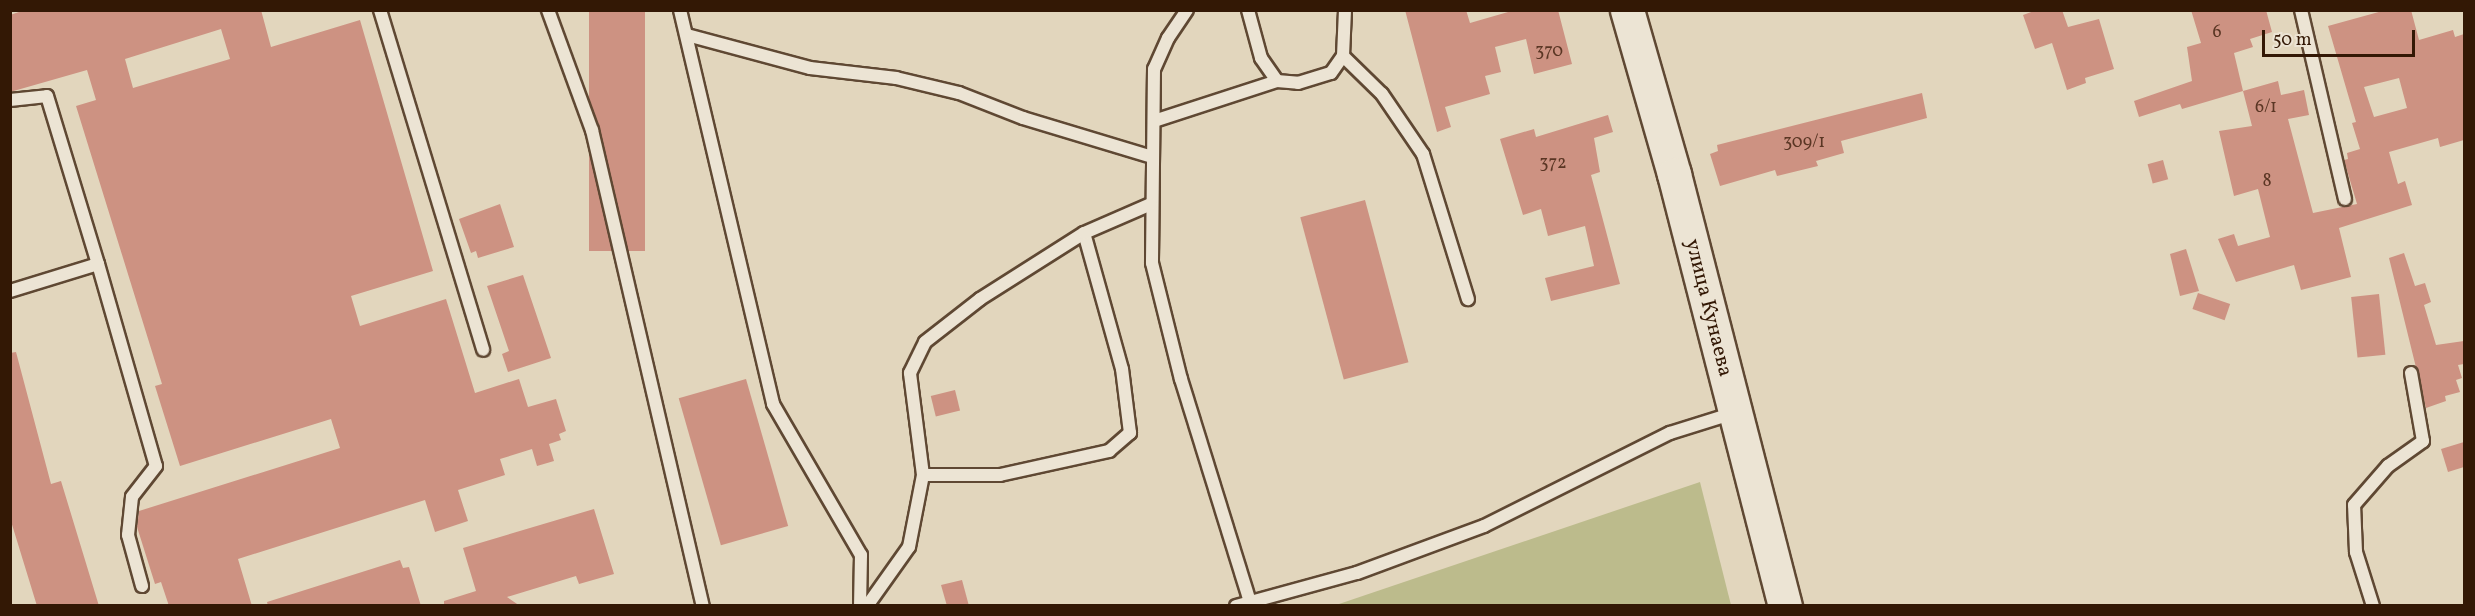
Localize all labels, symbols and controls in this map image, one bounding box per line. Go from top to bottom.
scale bar [2265,18,2418,56]
house number: 6 [2212,22,2222,44]
text: 50 m [2273,28,2312,53]
house number: 370 [1535,41,1563,63]
house number: 6/1 [2255,97,2277,119]
house number: 309/1 [1783,132,1825,154]
house number: 372 [1539,153,1567,175]
house number: 8 [2262,171,2272,193]
street label: улица Кунаева [1679,236,1737,380]

